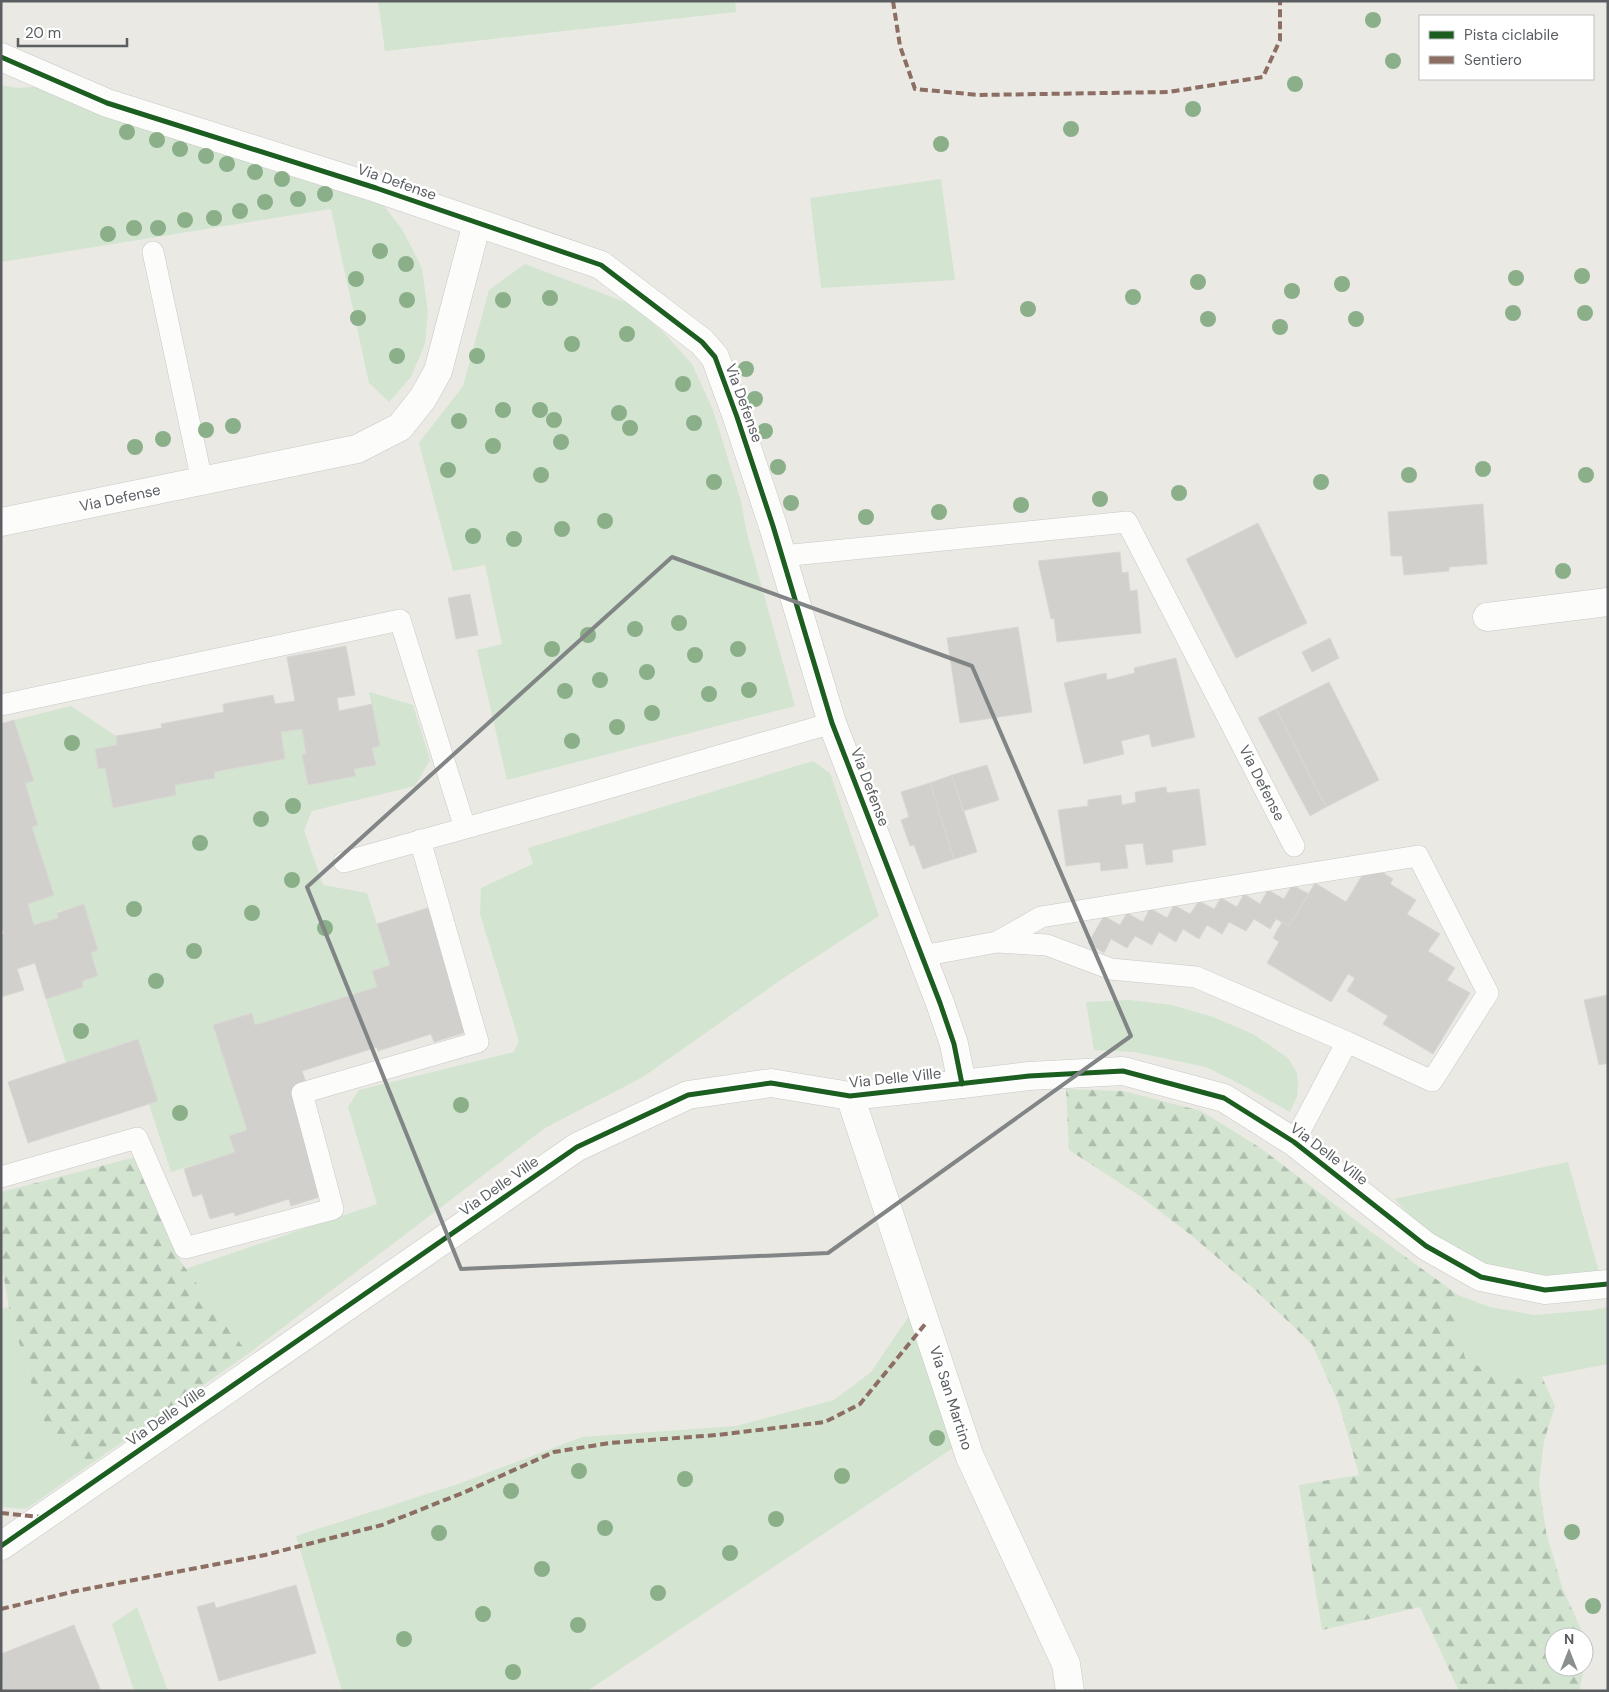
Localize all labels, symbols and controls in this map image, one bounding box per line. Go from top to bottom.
scale bar [18,15,126,47]
legend [1419,15,1594,80]
text: 20 m [25,23,61,43]
text: Pista ciclabile [1464,25,1559,45]
text: Sentiero [1464,50,1522,70]
street label: Via Defense [355,159,439,205]
street label: Via Defense [720,361,768,445]
street label: Via Defense [78,480,162,516]
street label: Via Defense [1234,742,1290,824]
street label: Via Defense [846,745,894,829]
street label: Via Delle Ville [848,1063,942,1093]
street label: Via Delle Ville [1286,1118,1372,1190]
street label: Via Delle Ville [455,1151,543,1221]
street label: Via San Martino [925,1343,977,1453]
street label: Via Delle Ville [122,1381,210,1451]
north arrow [1544,1627,1594,1677]
text: N [1564,1630,1574,1648]

